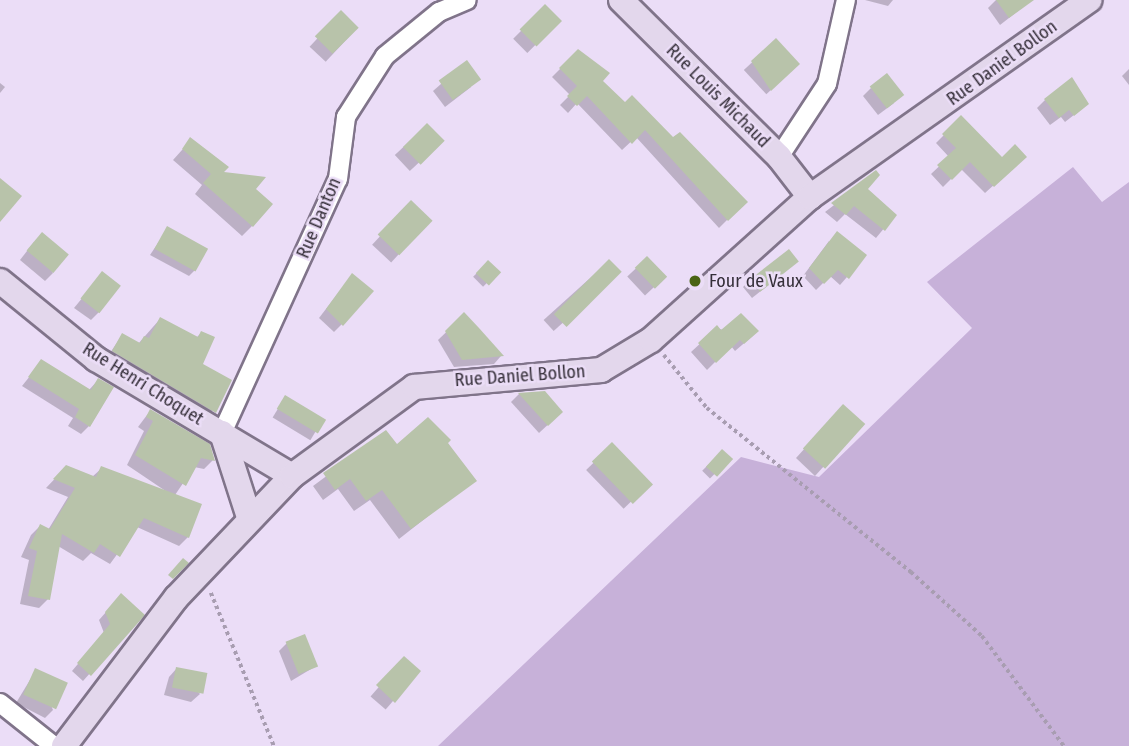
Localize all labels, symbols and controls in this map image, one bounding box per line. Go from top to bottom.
street label: Rue Daniel Bollon [943,16,1061,110]
street label: Rue Louis Michaud [662,40,774,152]
street label: Rue Danton [292,174,346,262]
place label: Four de Vaux [709,270,803,292]
marker: Four de Vaux [687,273,703,289]
street label: Rue Henri Choquet [79,338,207,430]
street label: Rue Daniel Bollon [454,361,586,391]

